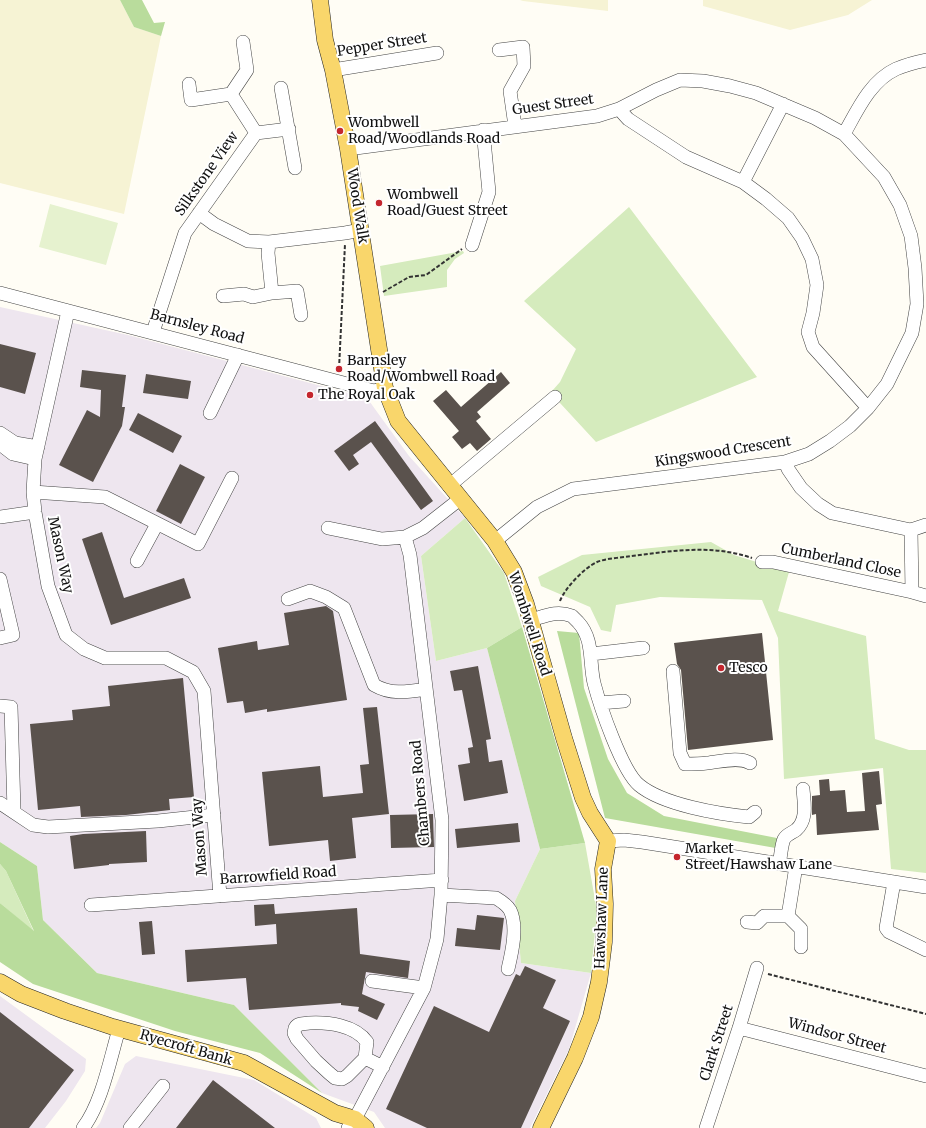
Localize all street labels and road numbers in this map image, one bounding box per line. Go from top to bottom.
street label: Pepper Street [336,30,428,60]
street label: Guest Street [511,91,595,119]
street label: Silkstone View [172,129,242,219]
street label: Wood Walk [343,167,371,245]
street label: Barnsley Road [148,306,246,348]
street label: Kingswood Crescent [654,433,792,471]
street label: Mason Way [44,515,76,595]
street label: Cumberland Close [780,540,902,582]
street label: Wombwell Road [504,570,554,678]
street label: Chambers Road [408,739,434,847]
street label: Mason Way [189,798,211,876]
street label: Barrowfield Road [219,864,337,888]
street label: Hawshaw Lane [592,867,612,969]
street label: Clark Street [697,1003,737,1083]
street label: Windsor Street [786,1015,888,1057]
street label: Ryecroft Bank [138,1027,234,1069]

